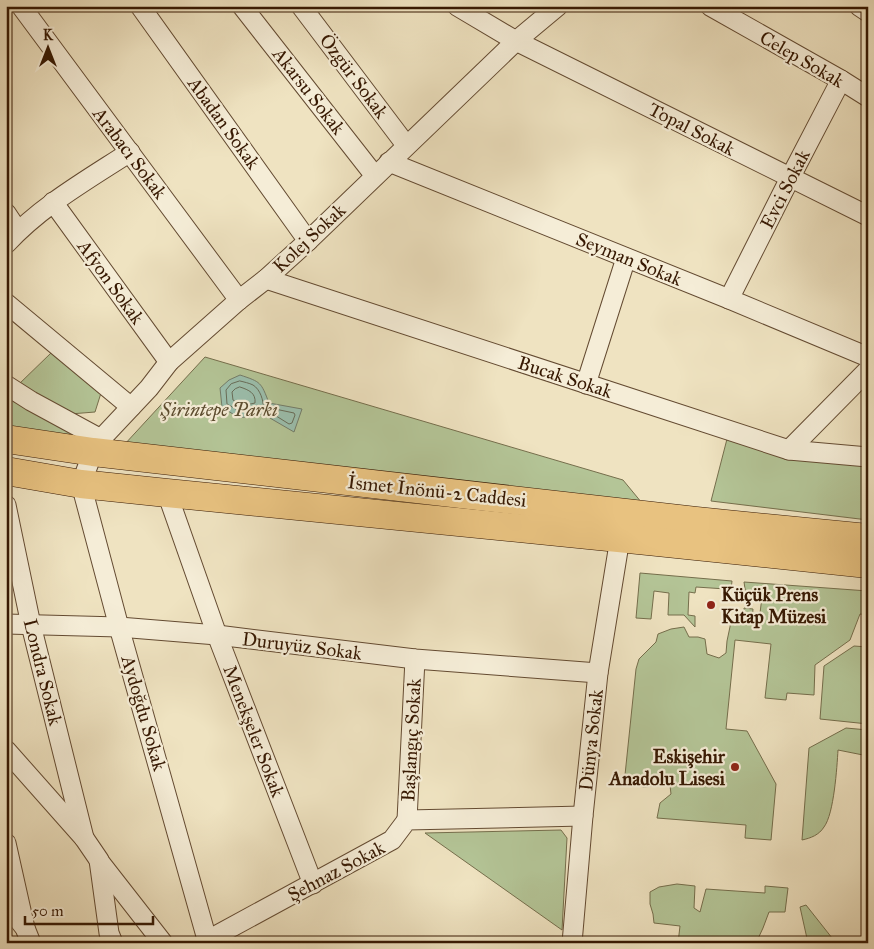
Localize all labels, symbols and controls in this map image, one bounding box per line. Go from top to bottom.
north arrow [22,22,72,72]
street label: Celep Sokak [756,26,848,92]
text: K [43,27,54,44]
street label: Özgür Sokak [314,29,393,124]
street label: Akarsu Sokak [267,42,350,139]
street label: Abadan Sokak [182,72,265,174]
street label: Topal Sokak [645,97,739,161]
street label: Arabacı Sokak [87,102,172,203]
street label: Evci Sokak [755,145,815,232]
street label: Kolej Sokak [268,199,350,277]
street label: Seyman Sokak [573,227,685,291]
street label: Afyon Sokak [72,235,149,329]
street label: Bucak Sokak [515,351,615,403]
park label: Şirintepe Parkı [160,398,278,422]
street label: İsmet İnönü-2 Caddesi [347,470,527,512]
place label: Küçük Prens Kitap Müzesi [721,583,827,629]
marker: Küçük Prens Kitap Müzesi [705,599,717,611]
street label: Londra Sokak [19,616,67,728]
street label: Duruyüz Sokak [241,627,363,665]
street label: Aydoğdu Sokak [115,652,171,774]
street label: Menekşeler Sokak [218,662,290,800]
street label: Başlangıç Sokak [396,678,427,802]
street label: Dünya Sokak [574,688,608,792]
place label: Eskişehir Anadolu Lisesi [607,745,726,790]
marker: Eskişehir Anadolu Lisesi [729,761,741,773]
street label: Şehnaz Sokak [283,836,389,906]
scale bar [25,894,152,926]
text: 50 m [32,902,64,920]

